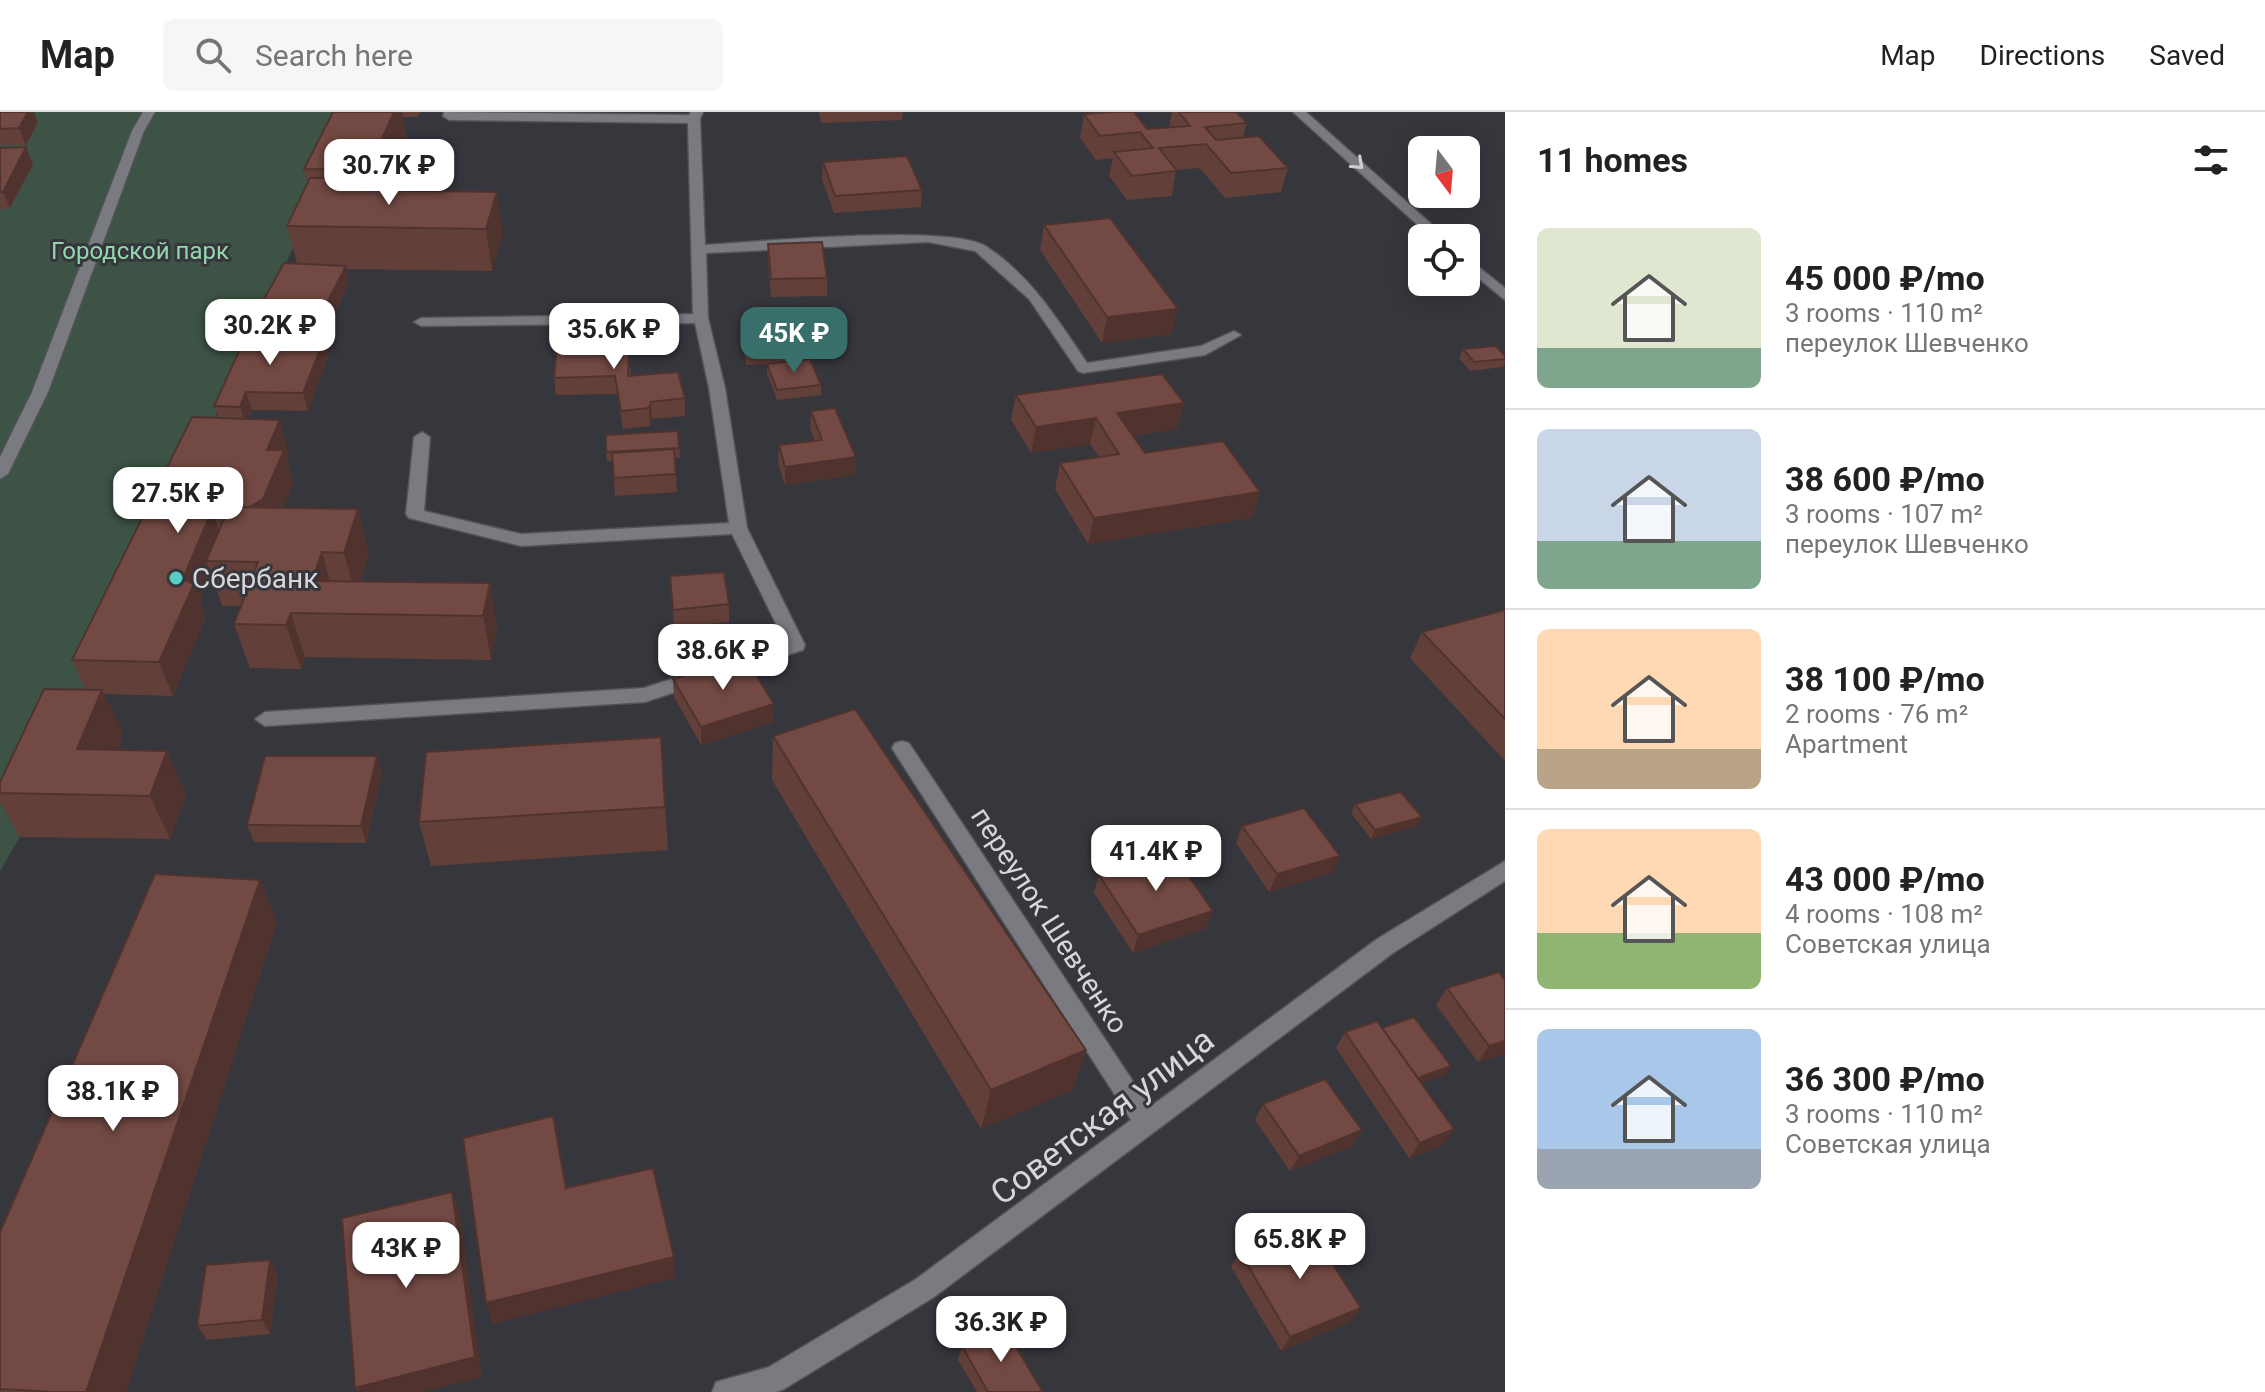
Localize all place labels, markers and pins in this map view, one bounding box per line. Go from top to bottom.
pin: 30.7K ₽ [315,139,463,207]
pin: 30.2K ₽ [196,299,344,367]
pin: 35.6K ₽ [540,303,688,371]
pin: 45K ₽ [738,307,850,375]
pin: 27.5K ₽ [104,467,252,535]
place label: Сбербанк [192,562,318,595]
marker: Сбербанк [167,569,185,587]
pin: 38.6K ₽ [649,624,797,692]
pin: 41.4K ₽ [1082,825,1230,893]
pin: 38.1K ₽ [39,1065,187,1133]
pin: 65.8K ₽ [1226,1213,1374,1281]
pin: 43K ₽ [350,1222,462,1290]
pin: 36.3K ₽ [927,1296,1075,1364]

